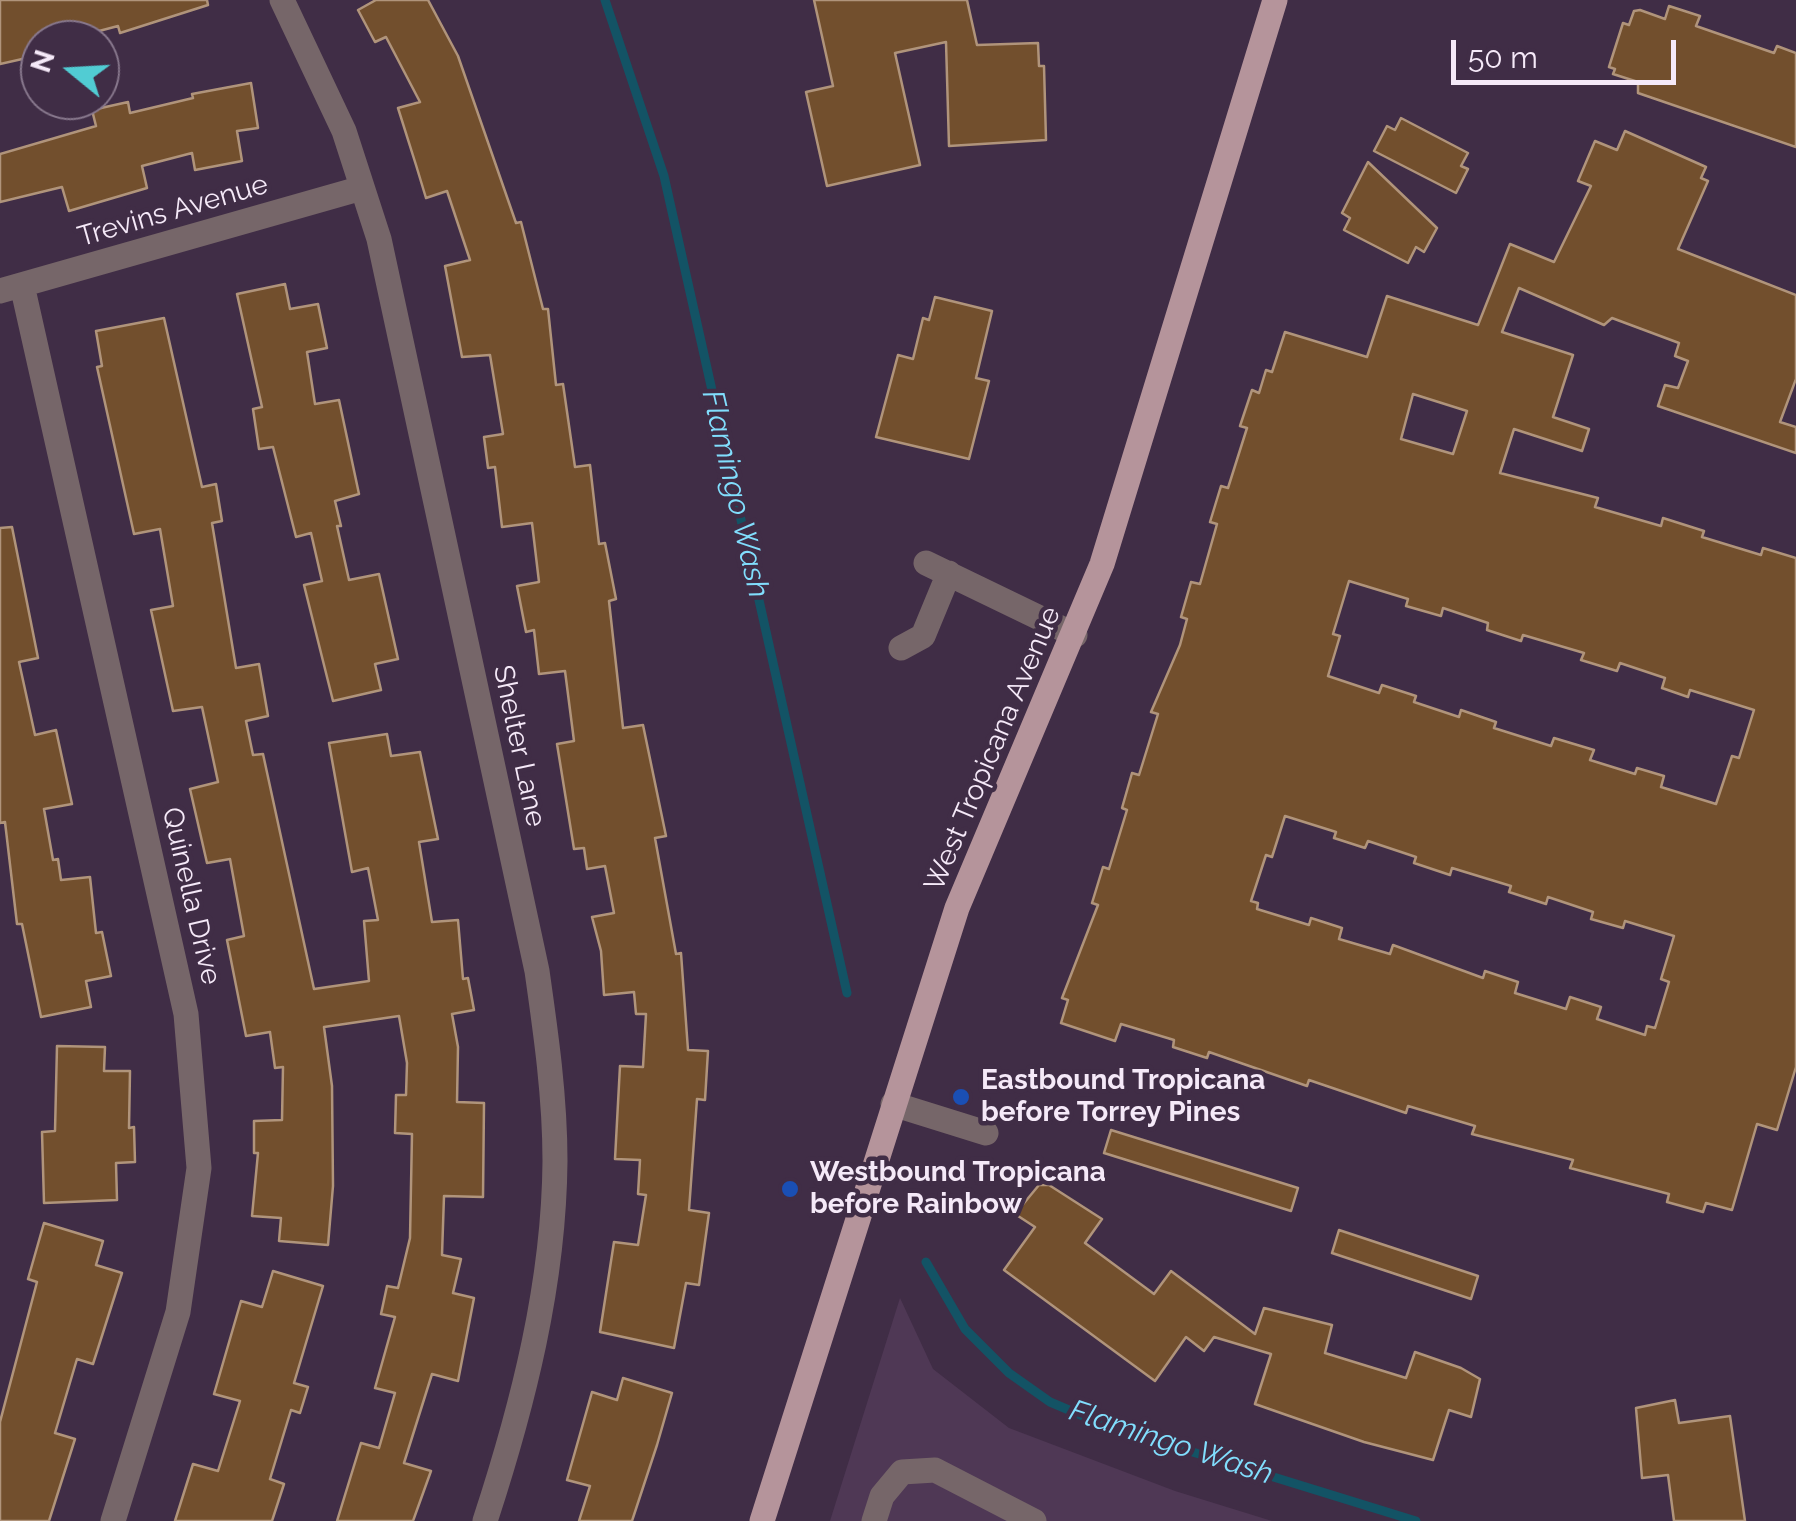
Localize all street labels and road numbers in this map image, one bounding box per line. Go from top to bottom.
street label: Trevins Avenue [74,168,272,254]
street label: West Tropicana Avenue [918,602,1068,896]
street label: Shelter Lane [485,662,553,830]
street label: Quinella Drive [154,804,228,988]

